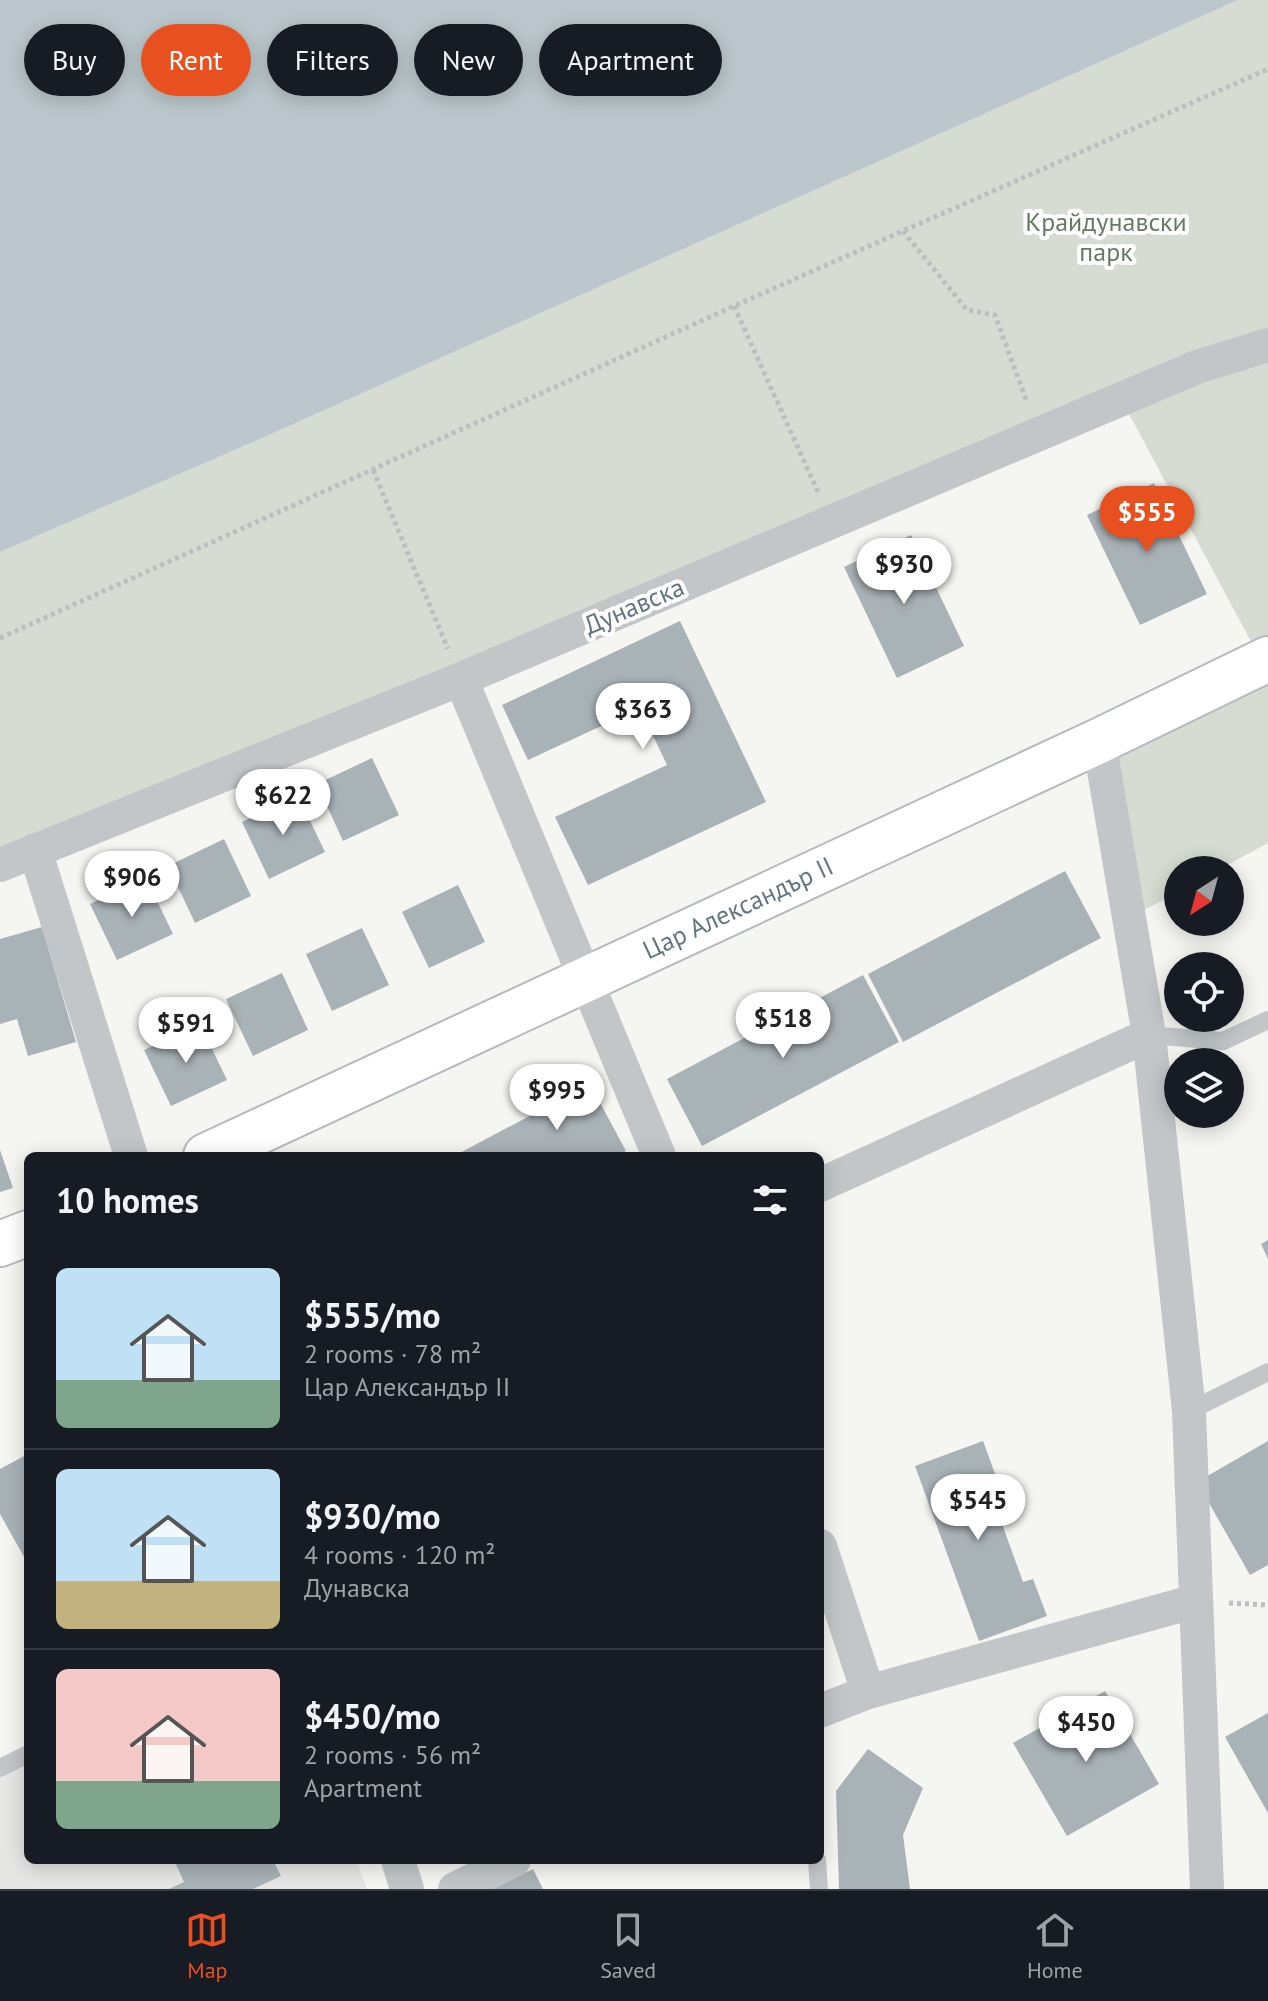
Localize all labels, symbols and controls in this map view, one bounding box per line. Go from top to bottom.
chip: Buy [24,24,125,96]
chip: Rent [141,24,251,96]
chip: Filters [267,24,398,96]
chip: New [414,24,523,96]
chip: Apartment [539,24,722,96]
park label: Крайдунавски парк [1025,205,1187,268]
pin: $555 [1100,486,1194,554]
text: $555 [1118,495,1176,528]
pin: $930 [857,538,951,606]
text: $930 [875,547,933,580]
street label: Дунавска [579,570,689,641]
pin: $363 [596,683,690,751]
text: $363 [614,692,672,725]
pin: $622 [236,769,330,837]
text: $622 [254,778,312,811]
street label: Цар Александър II [637,849,838,966]
pin: $906 [85,851,179,919]
north arrow [1164,856,1244,936]
map controls [1164,856,1244,1128]
text: $906 [103,860,161,893]
button: locate [1164,952,1244,1032]
pin: $518 [736,992,830,1060]
pin: $591 [139,997,233,1065]
text: $518 [754,1001,812,1034]
text: $591 [157,1006,215,1039]
button: layers [1164,1048,1244,1128]
pin: $995 [510,1064,604,1132]
text: $995 [528,1073,586,1106]
text: 10 homes [56,1178,199,1222]
icon: filters [748,1178,792,1222]
text: $555/mo [304,1293,441,1337]
icon: home [120,1300,216,1396]
text: 2 rooms · 78 m² [304,1337,481,1370]
text: Цар Александър II [304,1370,510,1403]
pin: $545 [931,1474,1025,1542]
text: $545 [949,1483,1007,1516]
text: $930/mo [304,1494,441,1538]
icon: home [120,1501,216,1597]
text: 4 rooms · 120 m² [304,1538,496,1571]
text: Дунавска [304,1571,410,1604]
text: $450/mo [304,1694,441,1738]
pin: $450 [1039,1696,1133,1764]
icon: home [120,1701,216,1797]
text: $450 [1057,1705,1115,1738]
text: 2 rooms · 56 m² [304,1738,481,1771]
text: Apartment [304,1771,422,1804]
tab: Map [185,1908,229,1984]
tab: Saved [600,1908,656,1984]
tab: Home [1027,1908,1083,1984]

